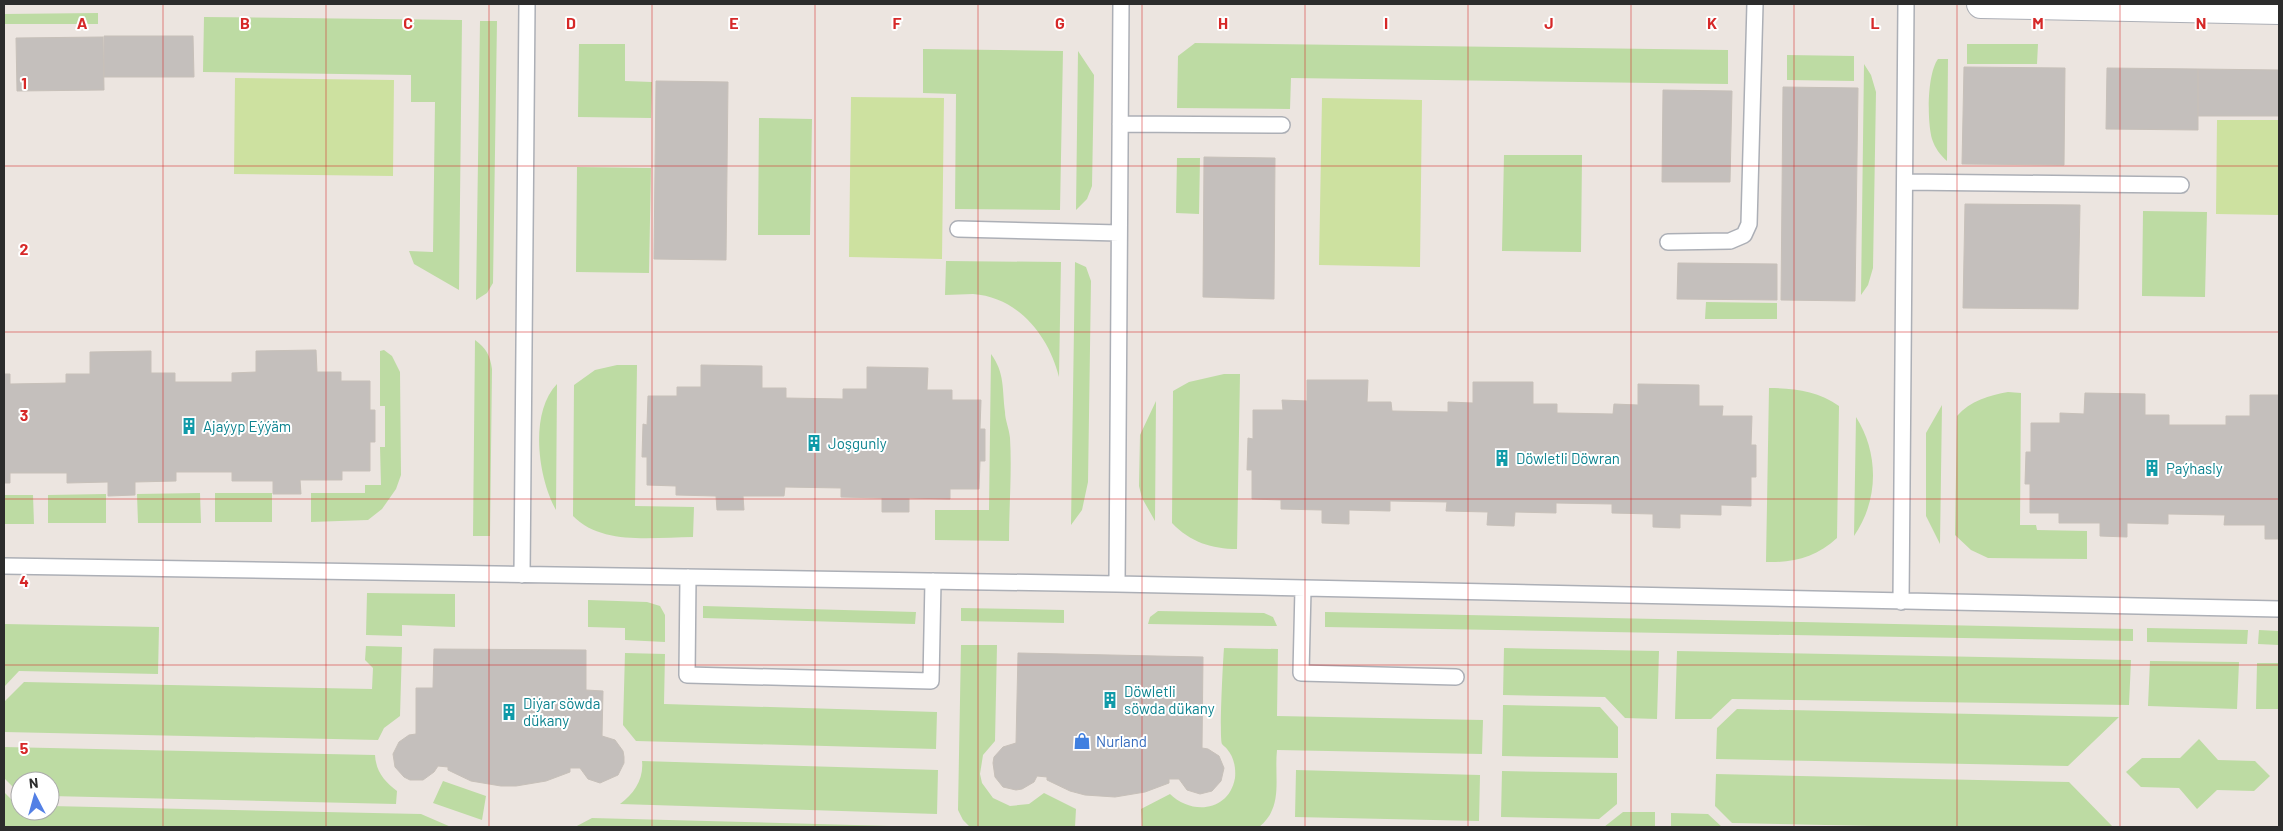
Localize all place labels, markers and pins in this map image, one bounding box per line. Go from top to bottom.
building icon: Ajaýyp Eýýäm [179,416,199,436]
place label: Ajaýyp Eýýäm [203,417,291,435]
building icon: Joşgunly [804,433,824,453]
place label: Joşgunly [828,434,887,452]
building icon: Döwletli Döwran [1492,448,1512,468]
place label: Döwletli Döwran [1516,449,1620,467]
building icon: Paýhasly [2142,458,2162,478]
place label: Paýhasly [2166,459,2223,477]
place label: Döwletli söwda dükany [1124,682,1215,717]
building icon: Döwletli söwda dükany [1100,690,1120,710]
place label: Diýar söwda dükany [523,694,600,729]
building icon: Diýar söwda dükany [499,702,519,722]
shop icon: Nurland [1072,731,1092,751]
place label: Nurland [1096,732,1147,750]

